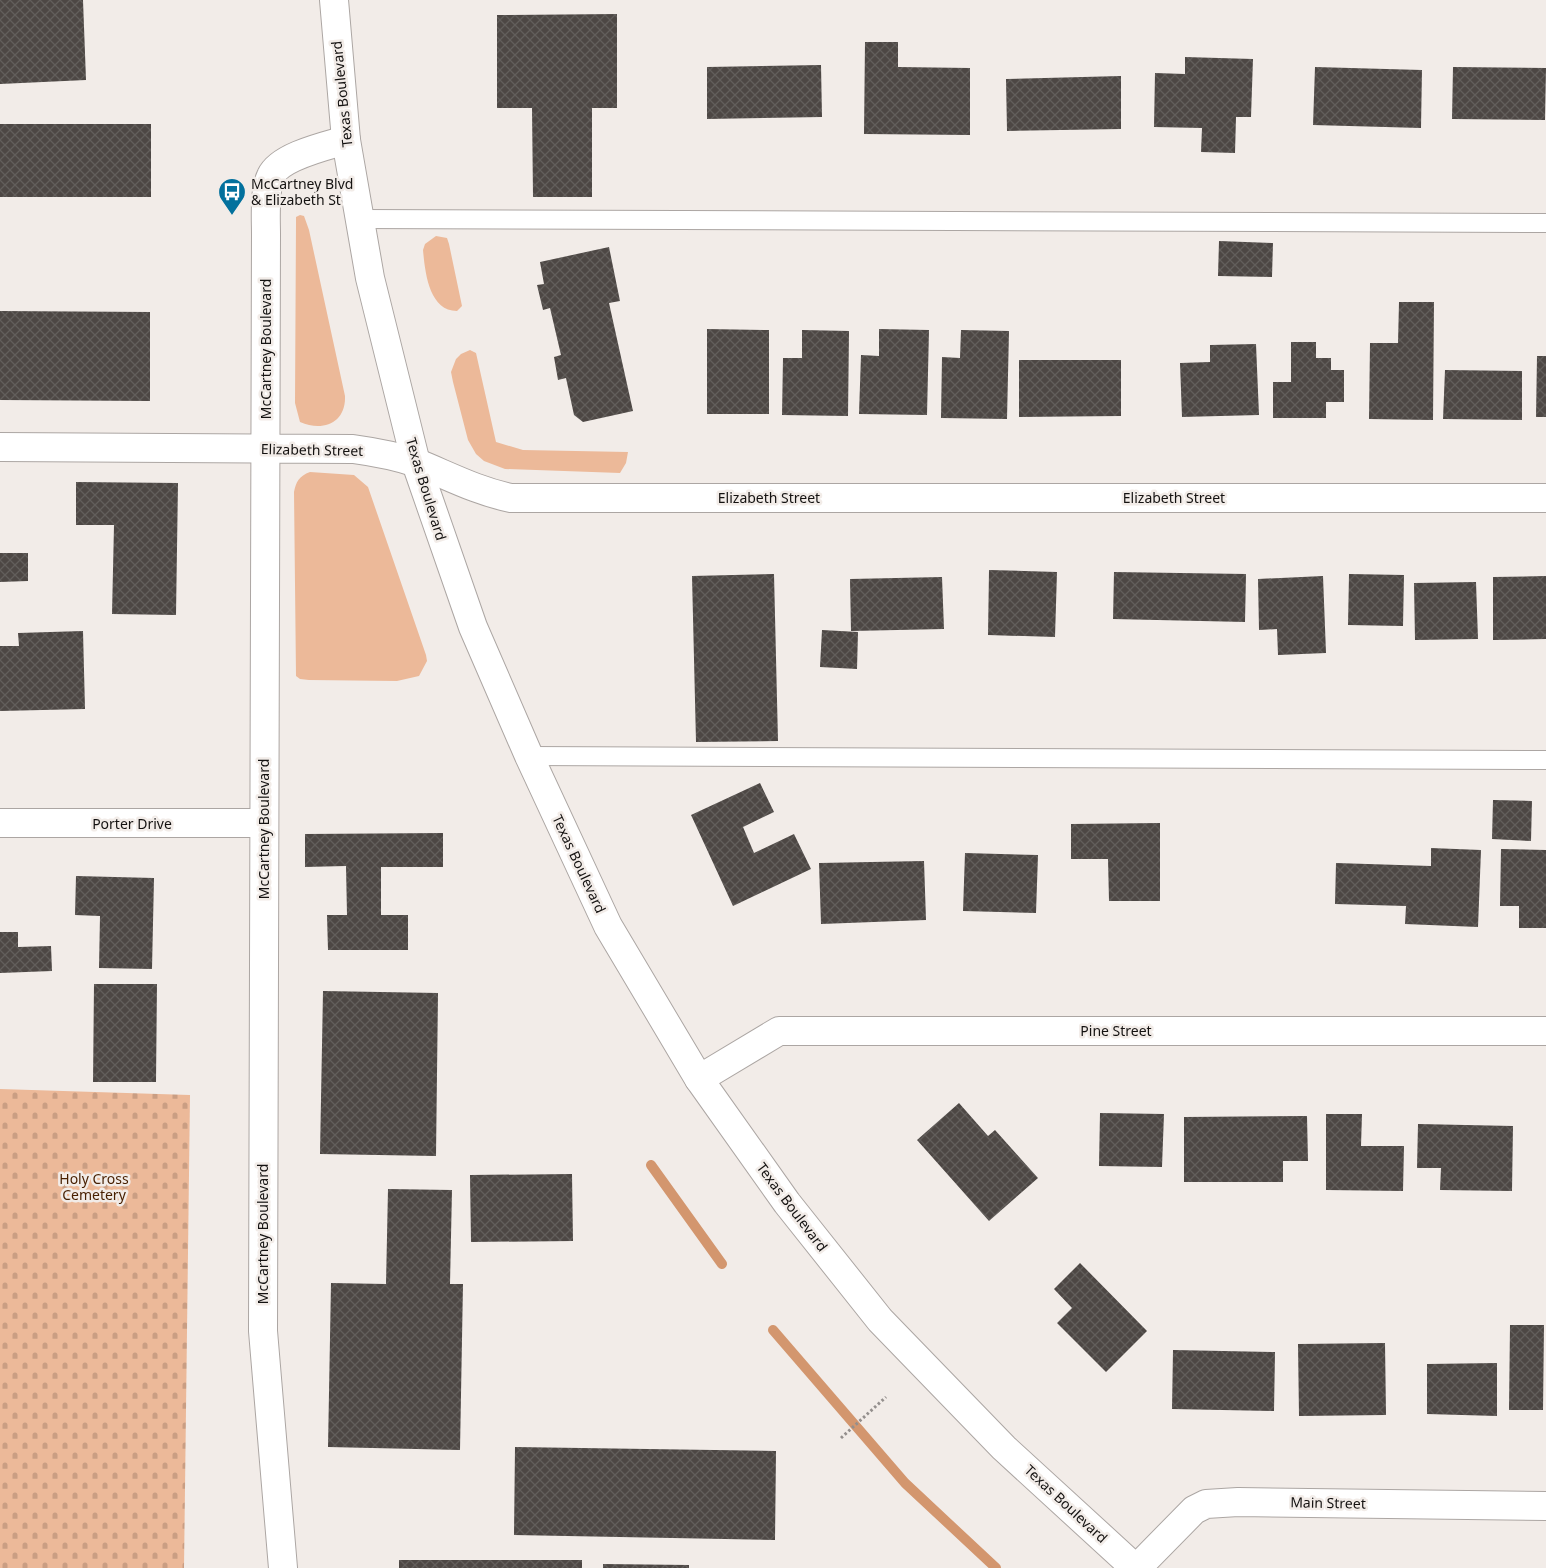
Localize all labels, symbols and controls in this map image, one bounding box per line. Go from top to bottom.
street label: Texas Boulevard [326,40,357,148]
place label: McCartney Blvd & Elizabeth St [251,174,353,209]
bus stop icon: McCartney Blvd & Elizabeth St [217,177,247,216]
street label: McCartney Boulevard [256,279,275,419]
street label: Texas Boulevard [402,435,451,543]
street label: Elizabeth Street [261,439,363,460]
street label: Elizabeth Street [718,488,820,507]
street label: Elizabeth Street [1123,488,1225,507]
street label: McCartney Boulevard [254,759,273,899]
street label: Texas Boulevard [548,811,611,916]
street label: Porter Drive [92,814,172,833]
street label: Pine Street [1080,1021,1152,1040]
street label: Texas Boulevard [753,1158,832,1255]
street label: McCartney Boulevard [253,1164,272,1304]
park label: Holy Cross Cemetery [59,1169,129,1204]
street label: Texas Boulevard [1021,1460,1112,1547]
street label: Main Street [1290,1492,1366,1513]

